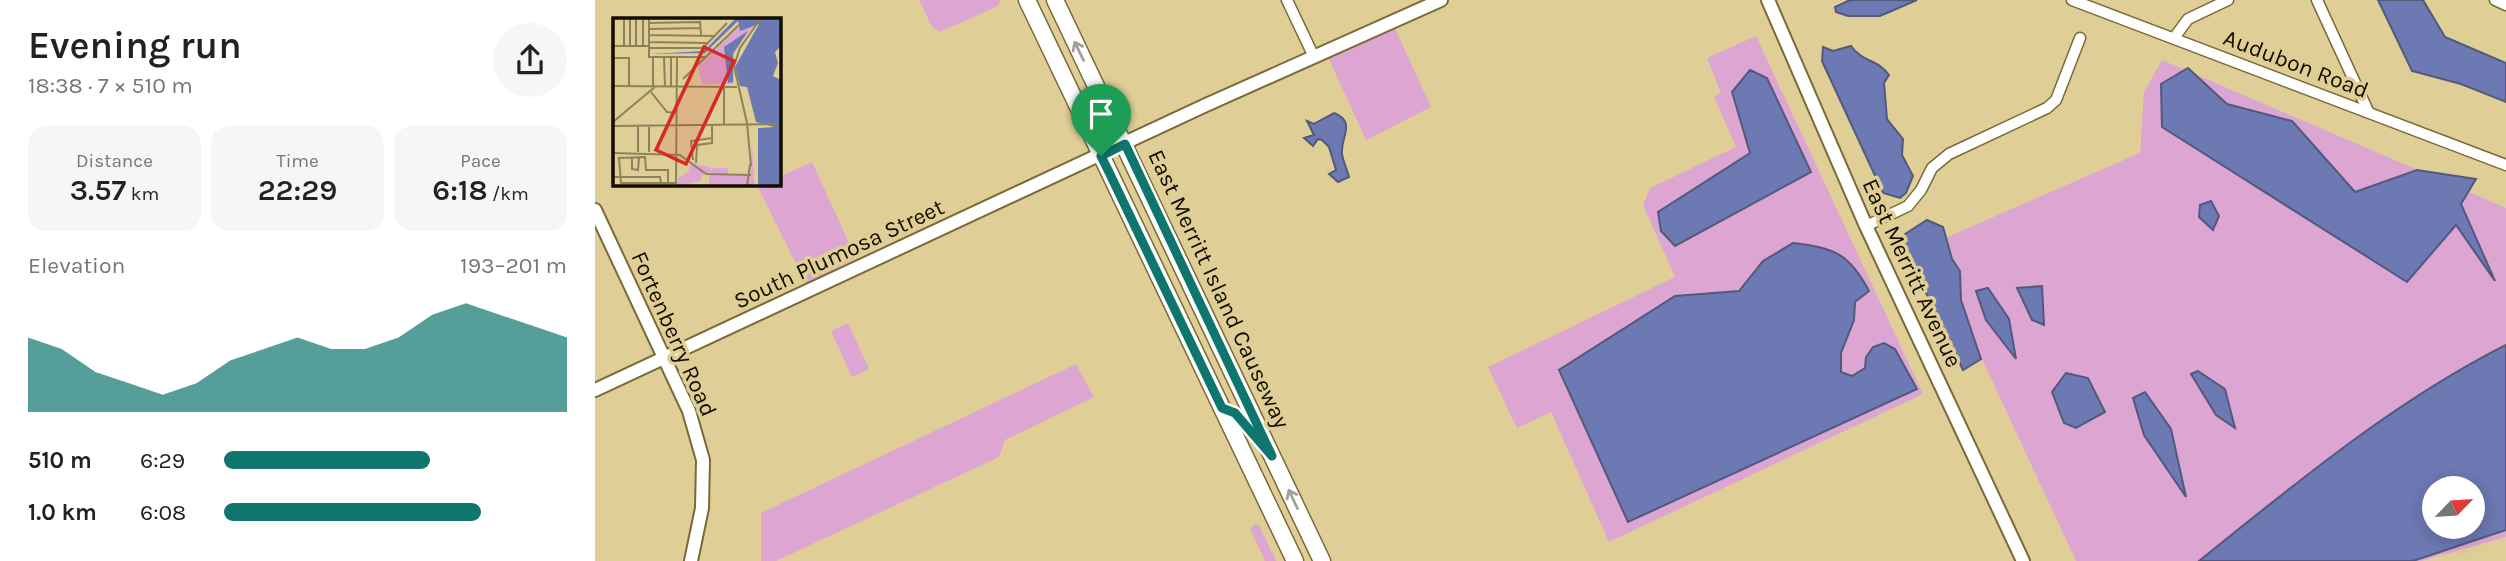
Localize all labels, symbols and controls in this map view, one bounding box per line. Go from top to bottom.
inset map [613,18,781,186]
text: Evening run [28,23,242,68]
button: share [493,23,567,97]
street label: Audubon Road [2220,24,2372,104]
one-way arrow [1072,40,1085,61]
text: 18:38 · 7 × 510 m [28,72,193,99]
pin [1071,84,1131,156]
icon: arrive [1082,95,1120,133]
street label: East Merritt Island Causeway [1142,145,1296,433]
text: Distance [76,150,153,172]
text: Time [276,150,319,172]
text: Pace [460,150,501,172]
text: 3.57 [70,172,126,208]
text: 22:29 [258,172,337,208]
text: 6:18 [432,172,488,208]
street label: East Merritt Avenue [1856,174,1968,372]
text: km [126,183,159,205]
text: /km [488,183,529,205]
street label: South Plumosa Street [730,193,949,315]
street label: Fortenberry Road [626,247,722,421]
text: Elevation [28,252,125,279]
text: 193–201 m [460,252,567,279]
text: 510 m [28,447,92,474]
text: 6:29 [140,447,185,474]
north arrow [2422,476,2485,539]
map controls [2422,476,2485,539]
one-way arrow [1286,489,1299,510]
text: 1.0 km [28,499,97,526]
text: 6:08 [140,499,186,526]

